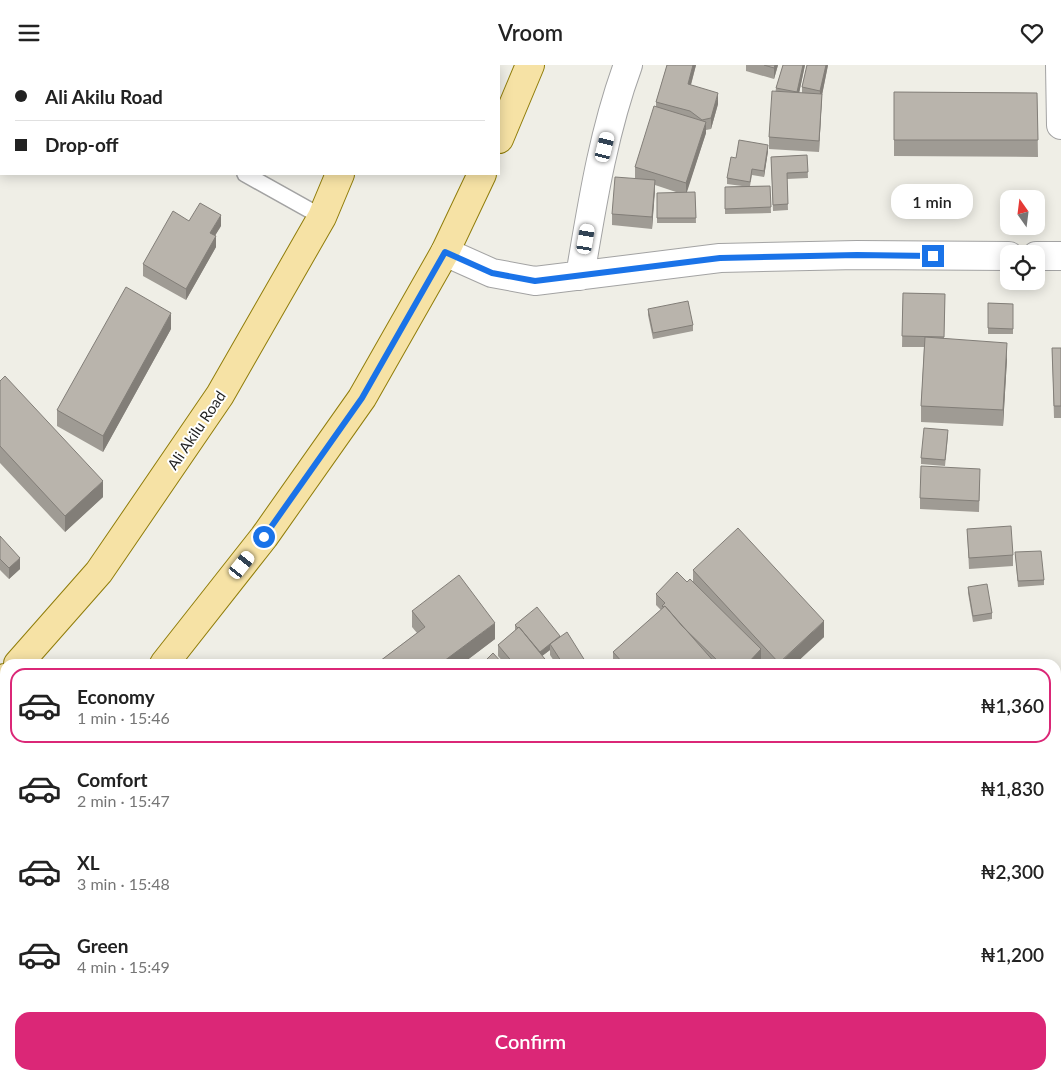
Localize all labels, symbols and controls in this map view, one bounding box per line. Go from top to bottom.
icon: menu [15,19,43,47]
text: Vroom [498,19,563,46]
icon: heart [1018,19,1046,47]
text: Ali Akilu Road [45,85,163,108]
car [594,131,615,163]
text: Drop-off [45,133,119,156]
callout: 1 min [892,184,974,219]
north arrow [1000,190,1045,235]
map controls [1000,190,1045,290]
text: 1 min [912,192,952,211]
car [576,223,595,255]
route end [922,245,944,267]
button: locate [1000,245,1045,290]
street label: Ali Akilu Road [163,387,229,473]
route start [253,526,275,548]
car [226,549,257,581]
icon: car [17,683,62,728]
text: Economy [77,685,155,708]
text: ₦1,360 [980,694,1044,717]
text: 1 min · 15:46 [77,708,170,727]
icon: car [17,766,62,811]
text: Comfort [77,768,148,791]
text: ₦1,830 [980,777,1044,800]
text: 2 min · 15:47 [77,791,170,810]
icon: car [17,849,62,894]
text: XL [77,851,100,874]
text: ₦2,300 [980,860,1044,883]
text: 3 min · 15:48 [77,874,170,893]
icon: car [17,932,62,977]
text: Green [77,934,128,957]
text: ₦1,200 [980,943,1044,966]
text: 4 min · 15:49 [77,957,170,976]
button: Confirm [15,1012,1046,1070]

